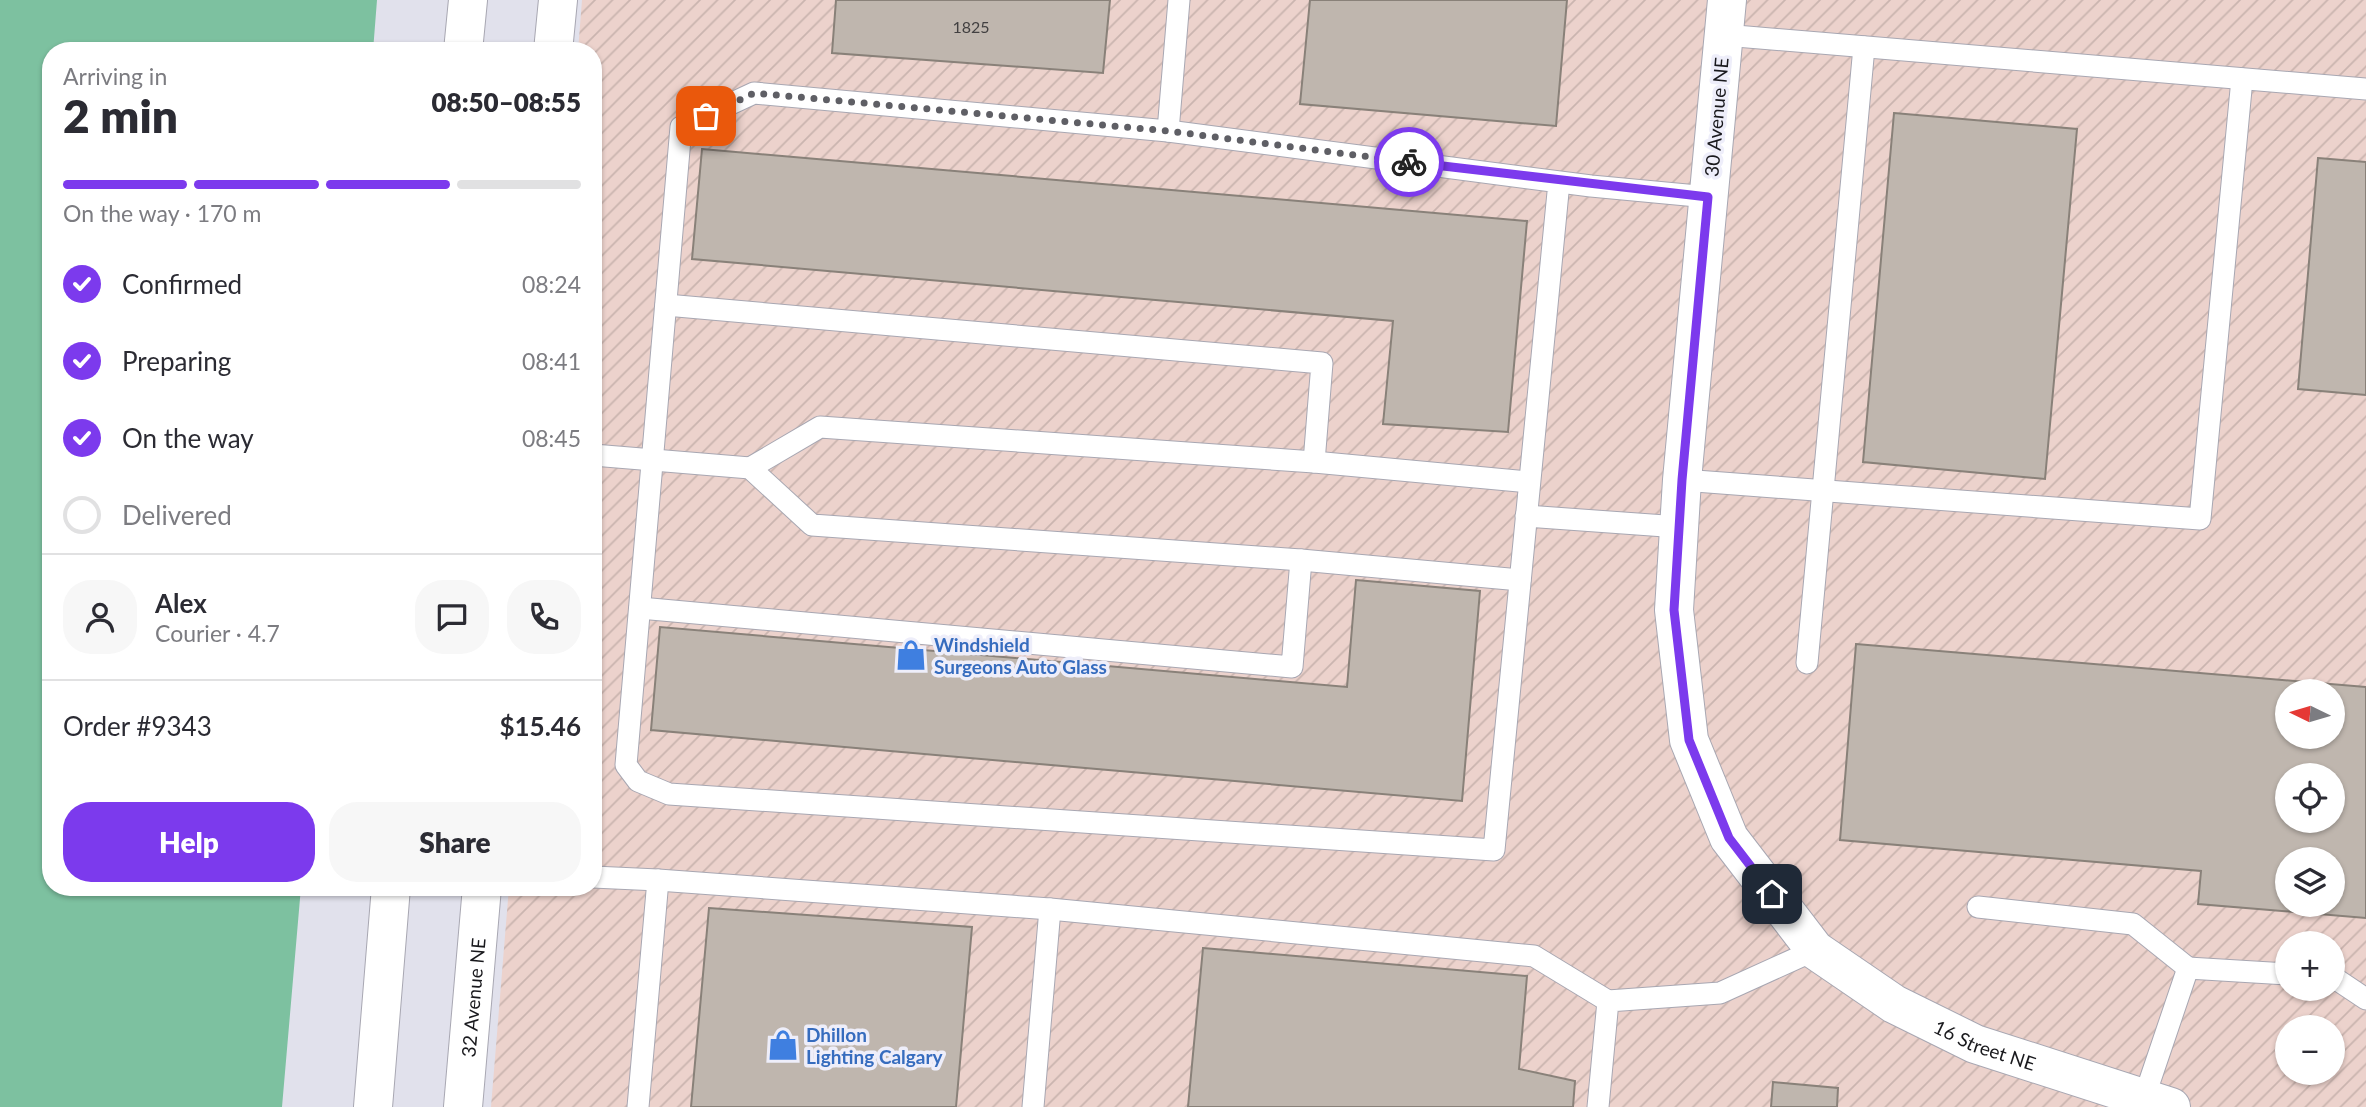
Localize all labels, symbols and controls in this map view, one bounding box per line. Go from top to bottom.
house number: 1825 [952,17,990,36]
street label: 30 Avenue NE [1699,56,1733,178]
text: Arriving in [63,62,167,90]
text: 08:50–08:55 [431,86,581,118]
pin [676,86,736,146]
text: 2 min [63,88,178,143]
icon: bag [687,97,725,135]
courier [1374,127,1444,197]
icon: bike [1390,143,1428,181]
text: On the way · 170 m [63,199,262,227]
icon: check [63,265,101,303]
text: Confirmed [122,268,242,300]
text: 08:24 [522,270,581,298]
icon: check [63,342,101,380]
text: Preparing [122,345,231,377]
text: 08:41 [522,347,581,375]
icon: check [63,419,101,457]
text: On the way [122,422,254,454]
text: 08:45 [522,424,581,452]
text: Delivered [122,499,232,531]
button: person [63,580,137,654]
button: chat [415,580,489,654]
button: phone [507,580,581,654]
text: Alex [155,587,207,619]
text: Courier · 4.7 [155,619,280,647]
place label: Windshield Surgeons Auto Glass [934,633,1107,678]
shop icon: Windshield Surgeons Auto Glass [894,638,928,672]
north arrow [2275,679,2345,749]
map controls [2275,679,2345,1085]
text: Order #9343 [63,710,212,742]
text: $15.46 [499,710,581,742]
button: locate [2275,763,2345,833]
button: Help [63,802,315,882]
button: Share [329,802,581,882]
button: layers [2275,847,2345,917]
pin [1742,864,1802,924]
icon: home [1753,875,1791,913]
button: + [2275,931,2345,1001]
street label: 32 Avenue NE [456,937,489,1058]
street label: 16 Street NE [1930,1014,2039,1074]
button: − [2275,1015,2345,1085]
place label: Dhillon Lighting Calgary [806,1023,944,1068]
shop icon: Dhillon Lighting Calgary [766,1028,800,1062]

